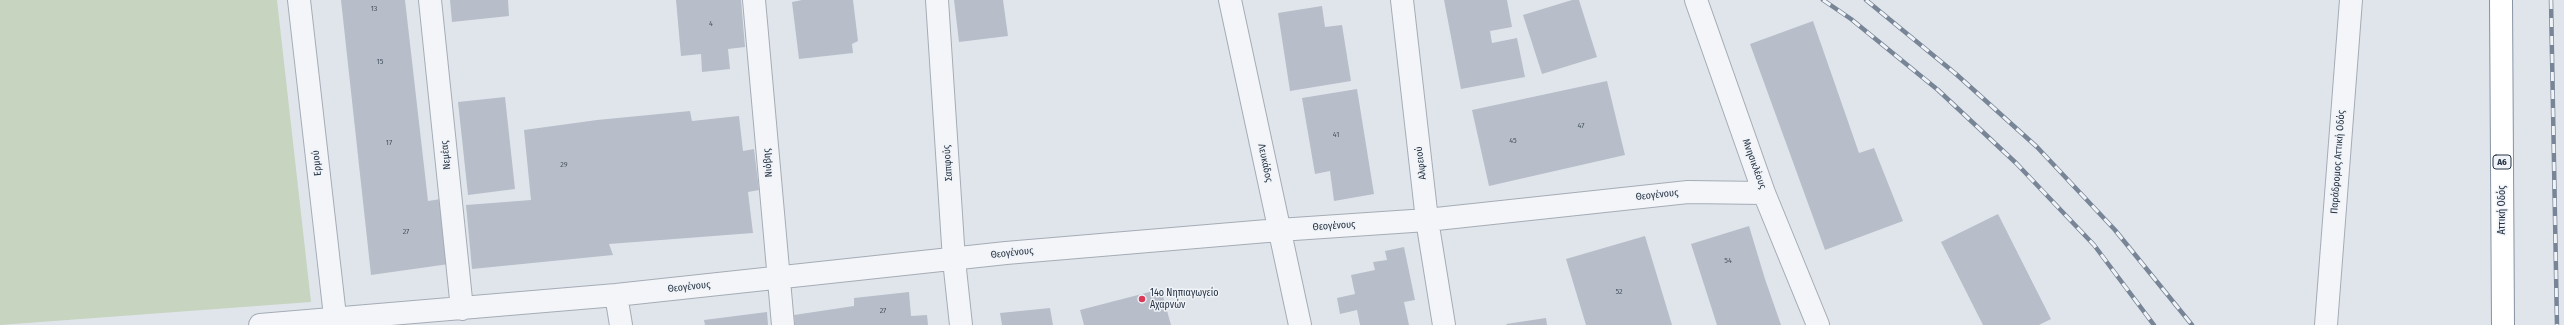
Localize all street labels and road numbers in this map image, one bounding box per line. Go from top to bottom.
street label: Παράδρομος Αττική Οδός [2328,110,2348,214]
street label: Μνησικλέους [1739,137,1769,191]
street label: Νεμέας [439,140,453,170]
street label: Λευκάδος [1255,143,1275,183]
street label: Σαπφούς [941,145,955,181]
street label: Αλφειού [1413,146,1429,180]
street label: Νιόβης [761,148,775,178]
street label: Ερμού [310,150,324,176]
road number: Α6 [2493,155,2511,169]
street label: Αττική Οδός [2496,185,2508,235]
street label: Θεογένους [1635,187,1679,203]
street label: Θεογένους [1312,219,1356,233]
street label: Θεογένους [990,245,1034,261]
street label: Θεογένους [667,279,711,295]

